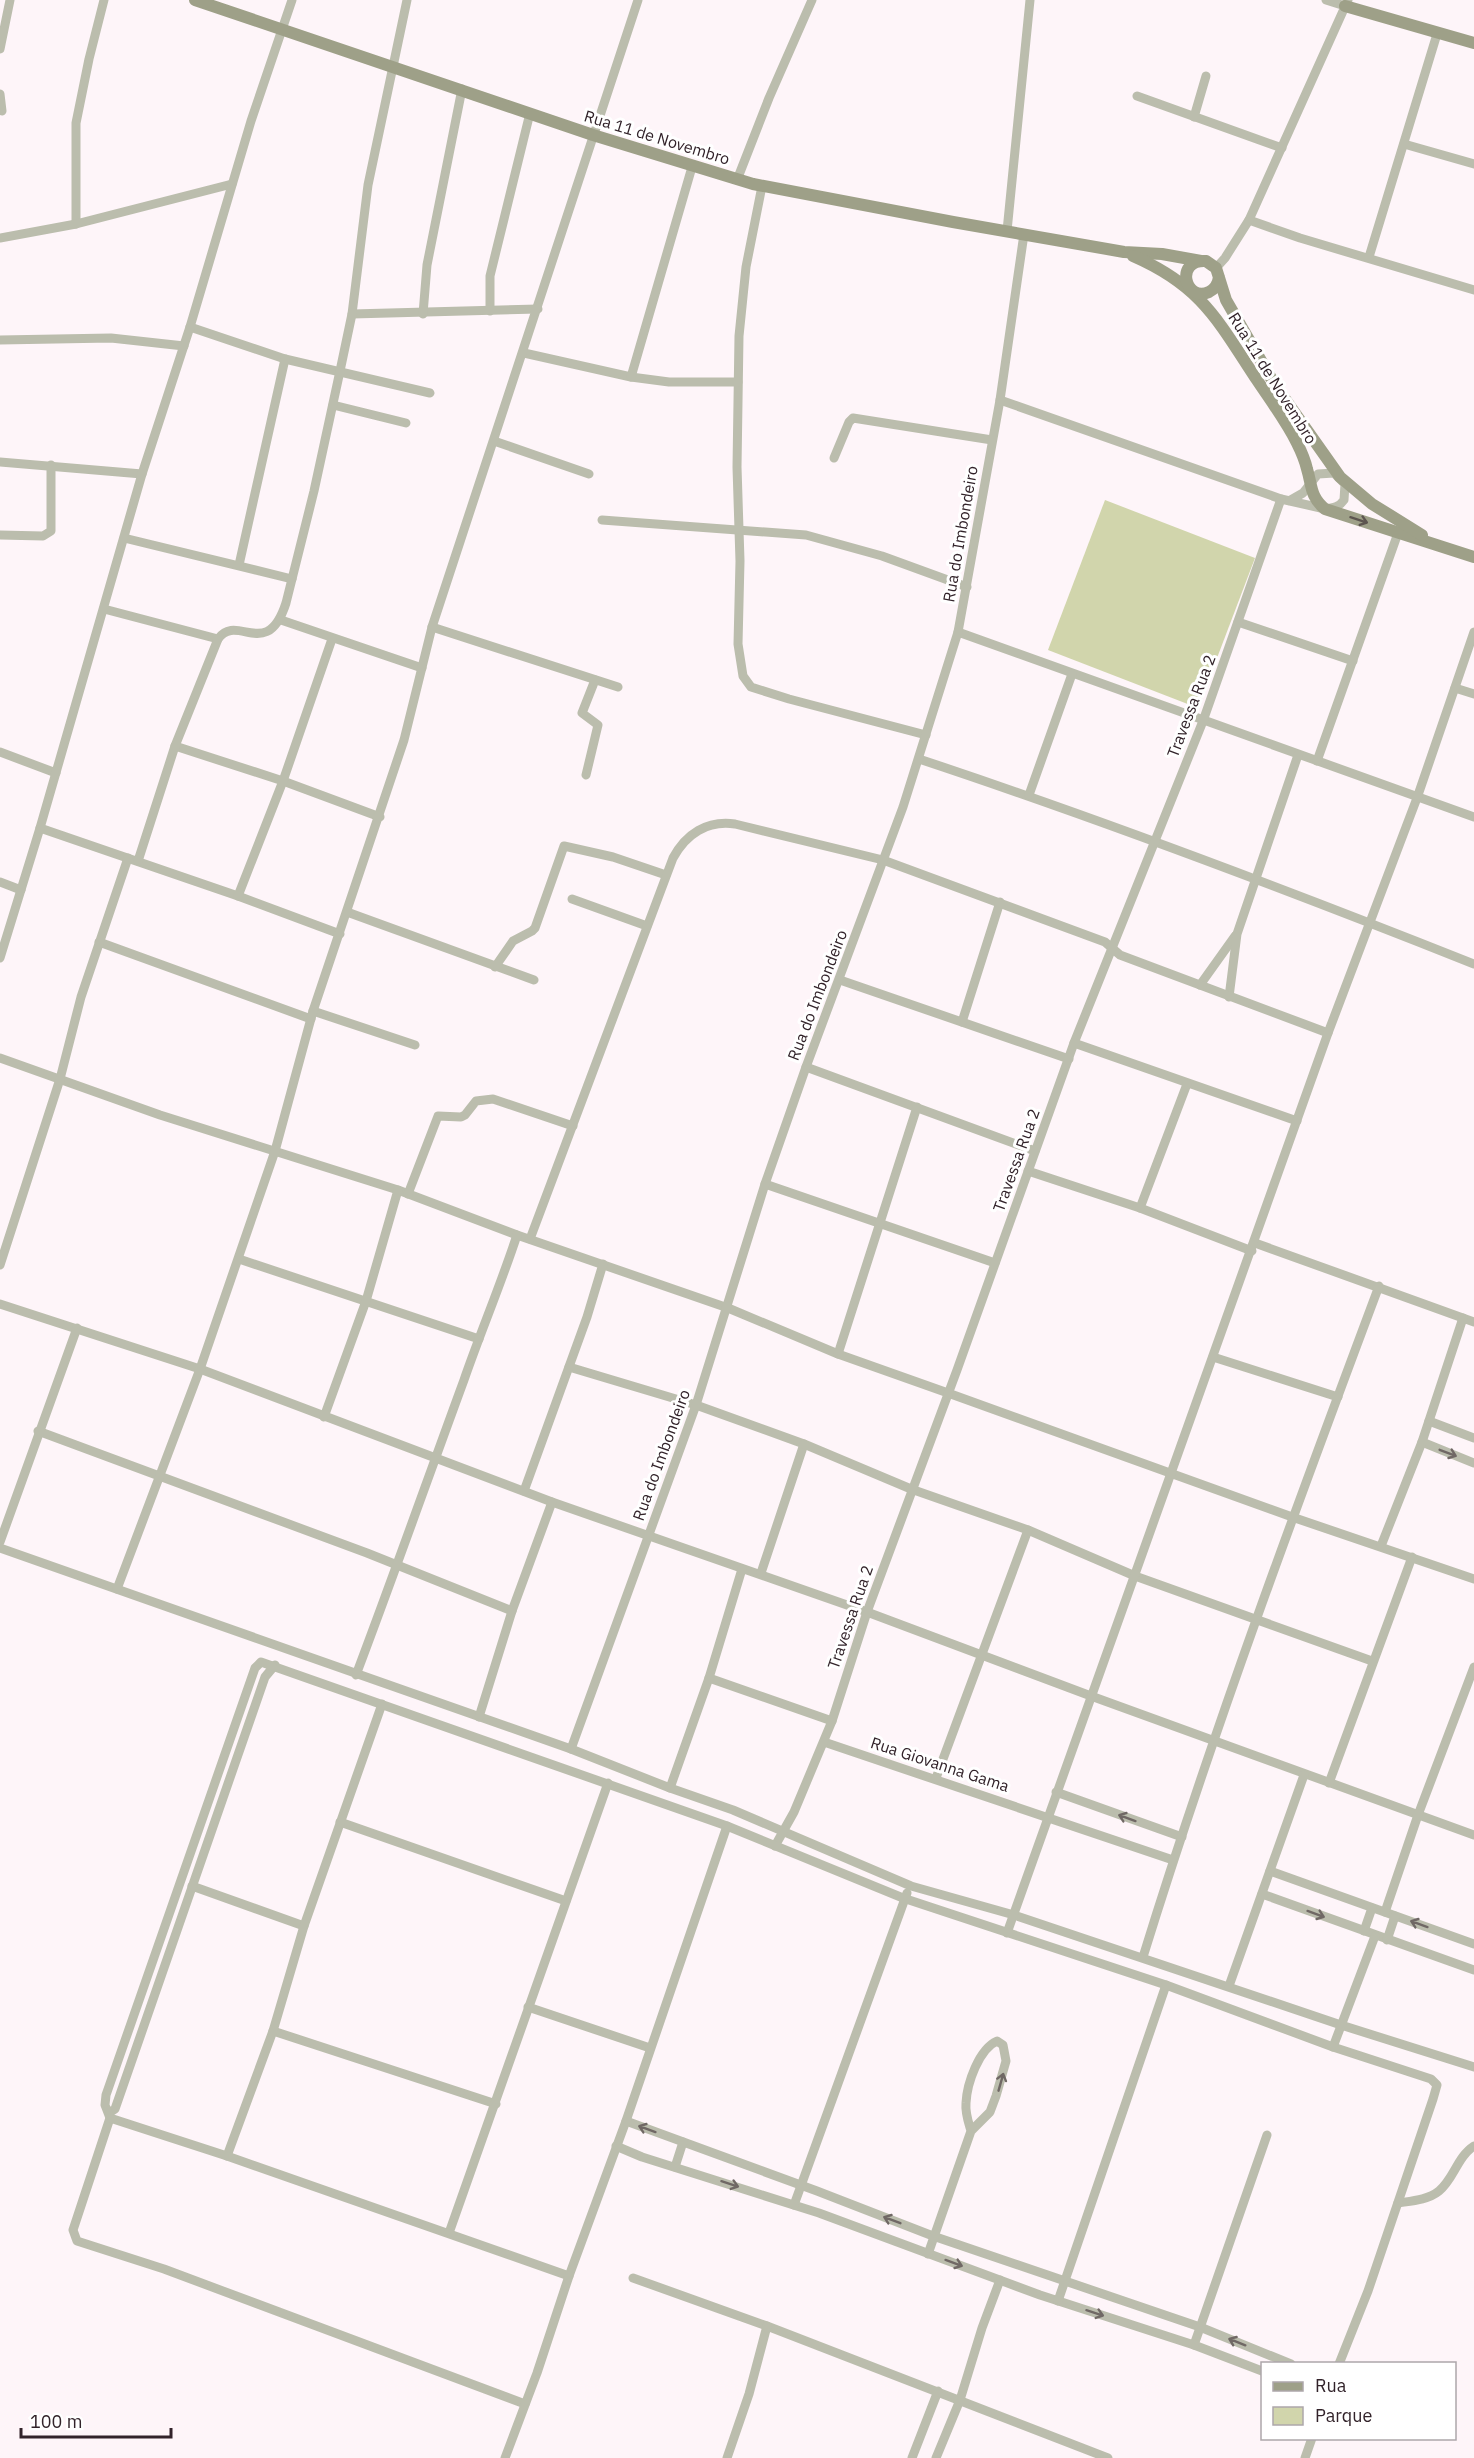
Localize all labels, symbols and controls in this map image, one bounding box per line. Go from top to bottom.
street label: Rua 11 de Novembro [582,105,732,169]
street label: Rua 11 de Novembro [1224,309,1322,447]
street label: Rua do Imbondeiro [938,464,982,604]
one-way arrow [1349,515,1368,526]
street label: Travessa Rua 2 [1162,652,1220,760]
street label: Rua do Imbondeiro [783,927,851,1063]
street label: Travessa Rua 2 [988,1106,1044,1214]
street label: Rua do Imbondeiro [628,1387,694,1523]
one-way arrow [1438,1448,1457,1459]
street label: Travessa Rua 2 [823,1563,877,1671]
street label: Rua Giovanna Gama [868,1732,1012,1796]
one-way arrow [1118,1811,1137,1822]
one-way arrow [1307,1909,1325,1920]
one-way arrow [1410,1918,1429,1929]
one-way arrow [996,2073,1007,2092]
one-way arrow [638,2123,657,2134]
one-way arrow [720,2180,739,2191]
one-way arrow [883,2214,902,2225]
one-way arrow [944,2259,963,2270]
one-way arrow [1085,2308,1104,2319]
one-way arrow [1228,2336,1247,2347]
legend [1261,2362,1456,2440]
text: Rua [1315,2374,1347,2397]
scale bar [21,2401,171,2439]
text: Parque [1315,2404,1373,2427]
text: 100 m [30,2410,82,2433]

